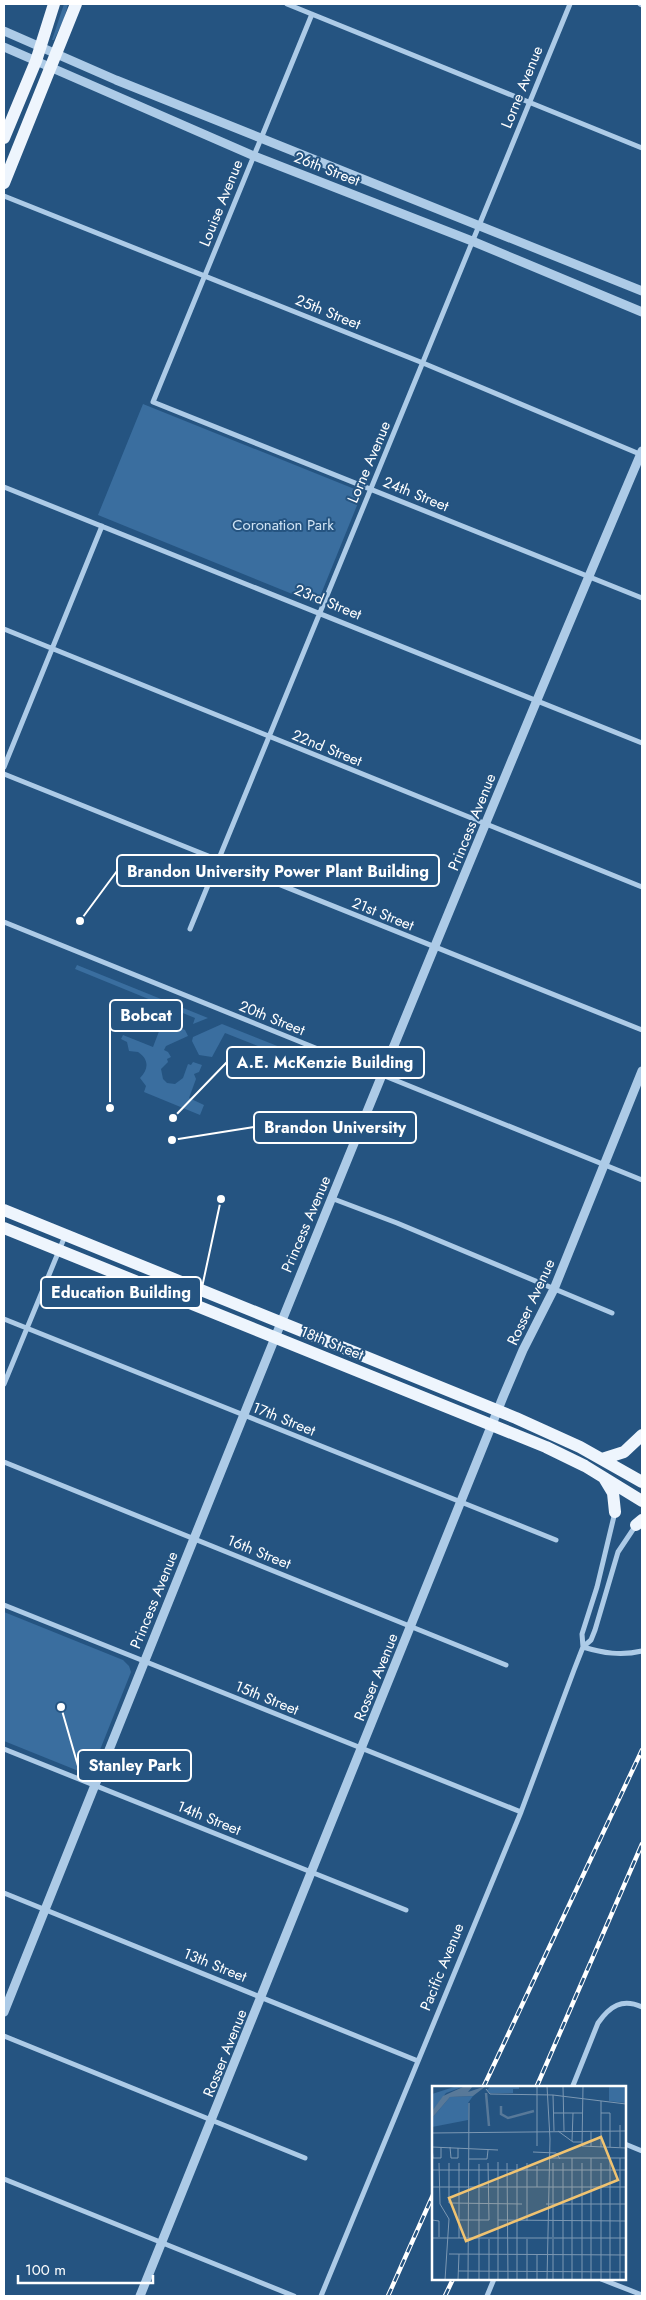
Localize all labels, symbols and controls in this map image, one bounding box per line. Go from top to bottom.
street label: Lorne Avenue [496,42,549,131]
street label: 26th Street [291,146,363,192]
street label: Louise Avenue [194,156,248,250]
street label: 25th Street [292,289,364,335]
street label: Lorne Avenue [342,417,396,506]
street label: 24th Street [380,471,452,517]
park label: Coronation Park [232,514,334,536]
street label: 23rd Street [291,579,365,626]
street label: 22nd Street [289,724,366,772]
street label: Princess Avenue [442,770,502,874]
callout: Brandon University Power Plant Building [117,855,439,886]
text: Brandon University Power Plant Building [127,860,429,883]
street label: 21st Street [349,892,418,937]
street label: 20th Street [236,995,309,1041]
callout: Bobcat [110,1000,182,1031]
text: Bobcat [120,1004,173,1027]
callout: A.E. McKenzie Building [227,1047,424,1078]
text: A.E. McKenzie Building [236,1051,413,1074]
callout: Brandon University [254,1112,416,1143]
text: Brandon University [264,1116,407,1139]
street label: Princess Avenue [276,1172,336,1276]
street label: Rosser Avenue [501,1255,561,1349]
callout: Education Building [41,1277,201,1308]
text: Education Building [51,1281,191,1304]
street label: 18th Street [297,1320,367,1366]
street label: 17th Street [249,1396,319,1442]
street label: 16th Street [224,1529,295,1575]
street label: Princess Avenue [124,1548,184,1652]
street label: Rosser Avenue [348,1630,404,1724]
street label: 15th Street [232,1675,303,1721]
callout: Stanley Park [78,1750,191,1781]
text: Stanley Park [88,1754,182,1777]
street label: 14th Street [174,1795,245,1841]
street label: Pacific Avenue [414,1920,470,2014]
street label: 13th Street [180,1942,250,1988]
street label: Rosser Avenue [197,2006,253,2100]
inset map [432,2086,626,2280]
scale bar [18,2252,152,2284]
text: 100 m [25,2259,66,2281]

